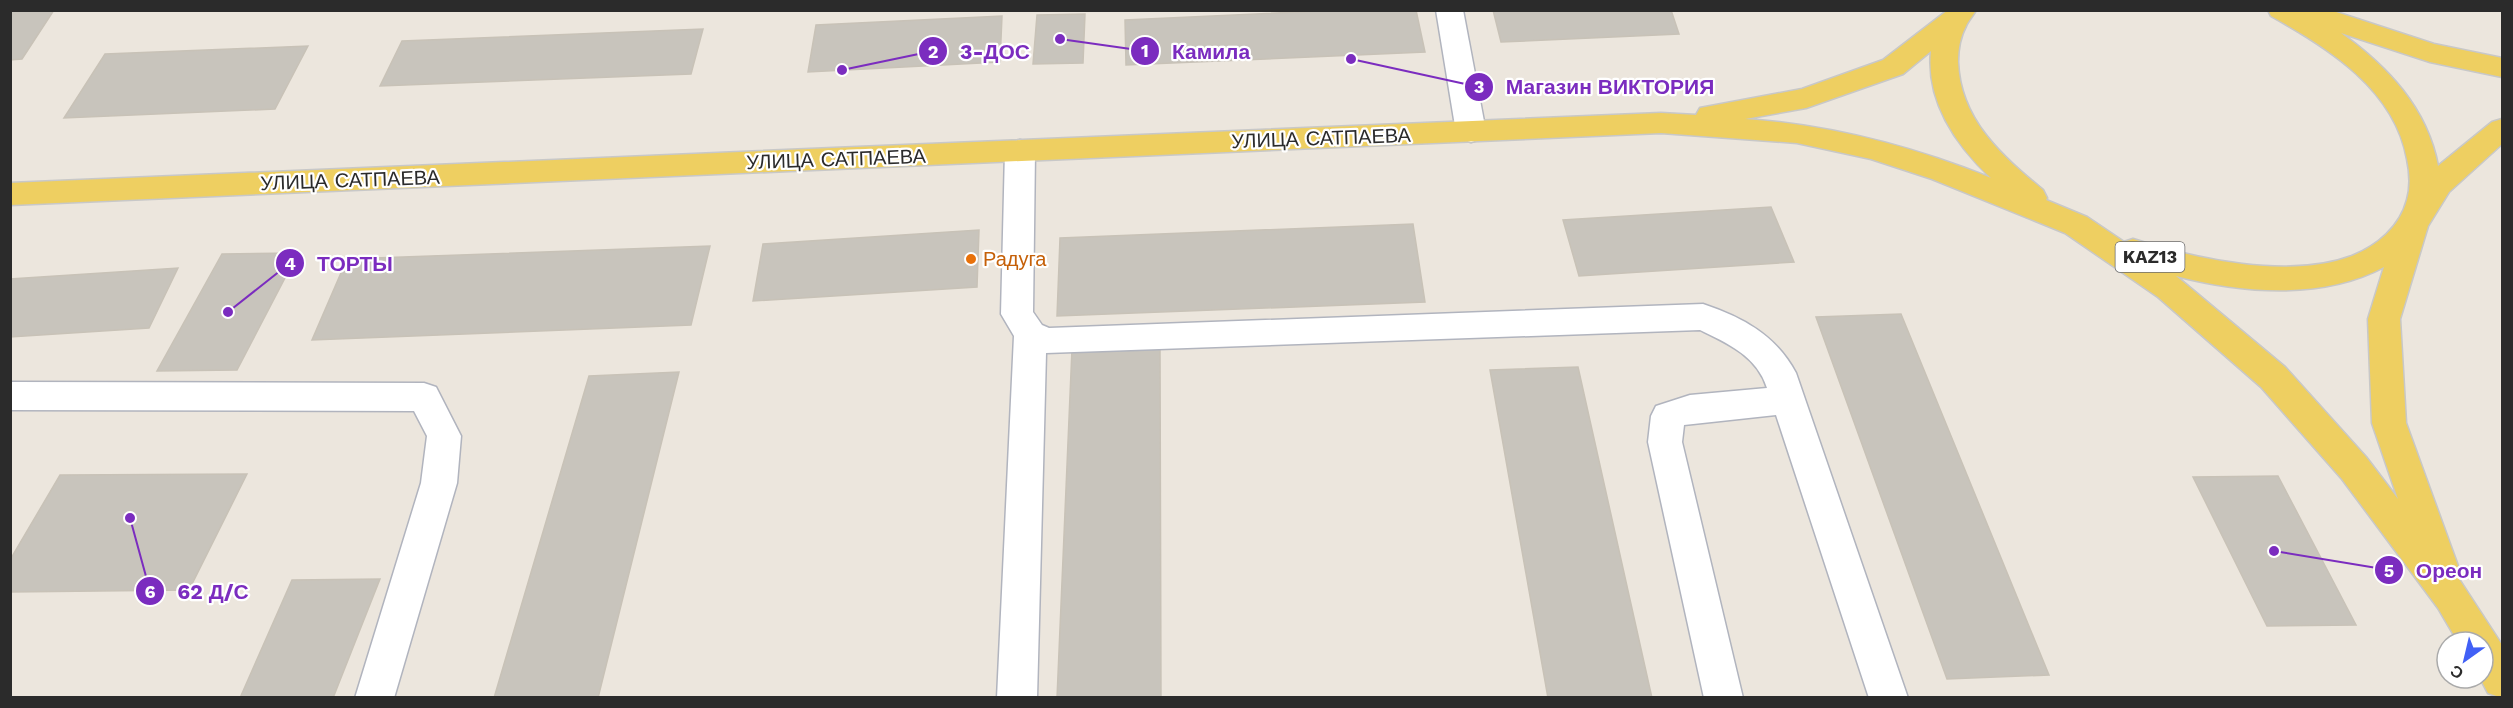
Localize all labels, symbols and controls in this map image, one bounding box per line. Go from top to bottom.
callout: 3-ДОС [918,32,1042,71]
callout: Камила [1130,32,1262,71]
text: 3-ДОС [960,39,1030,64]
text: Камила [1172,39,1250,64]
text: 1 [1141,40,1149,61]
text: 2 [928,41,938,62]
callout: Магазин ВИКТОРИЯ [1464,67,1726,106]
text: Магазин ВИКТОРИЯ [1506,74,1714,99]
text: 3 [1474,76,1484,97]
street label: УЛИЦА САТПАЕВА [1231,123,1412,153]
street label: УЛИЦА САТПАЕВА [746,144,927,174]
street label: УЛИЦА САТПАЕВА [260,165,441,195]
road number: KAZ13 [2116,242,2184,272]
callout: ТОРТЫ [275,244,405,283]
place label: Радуга [983,247,1047,271]
text: ТОРТЫ [317,251,393,276]
marker: Радуга [964,252,978,266]
text: 4 [284,253,296,274]
callout: Ореон [2374,551,2494,590]
text: Ореон [2416,558,2482,583]
text: 5 [2384,560,2394,581]
callout: 62 Д/С [135,572,261,611]
text: 62 Д/С [177,579,249,604]
text: 6 [144,581,156,602]
north arrow [2435,630,2495,690]
text: С [2446,661,2467,683]

